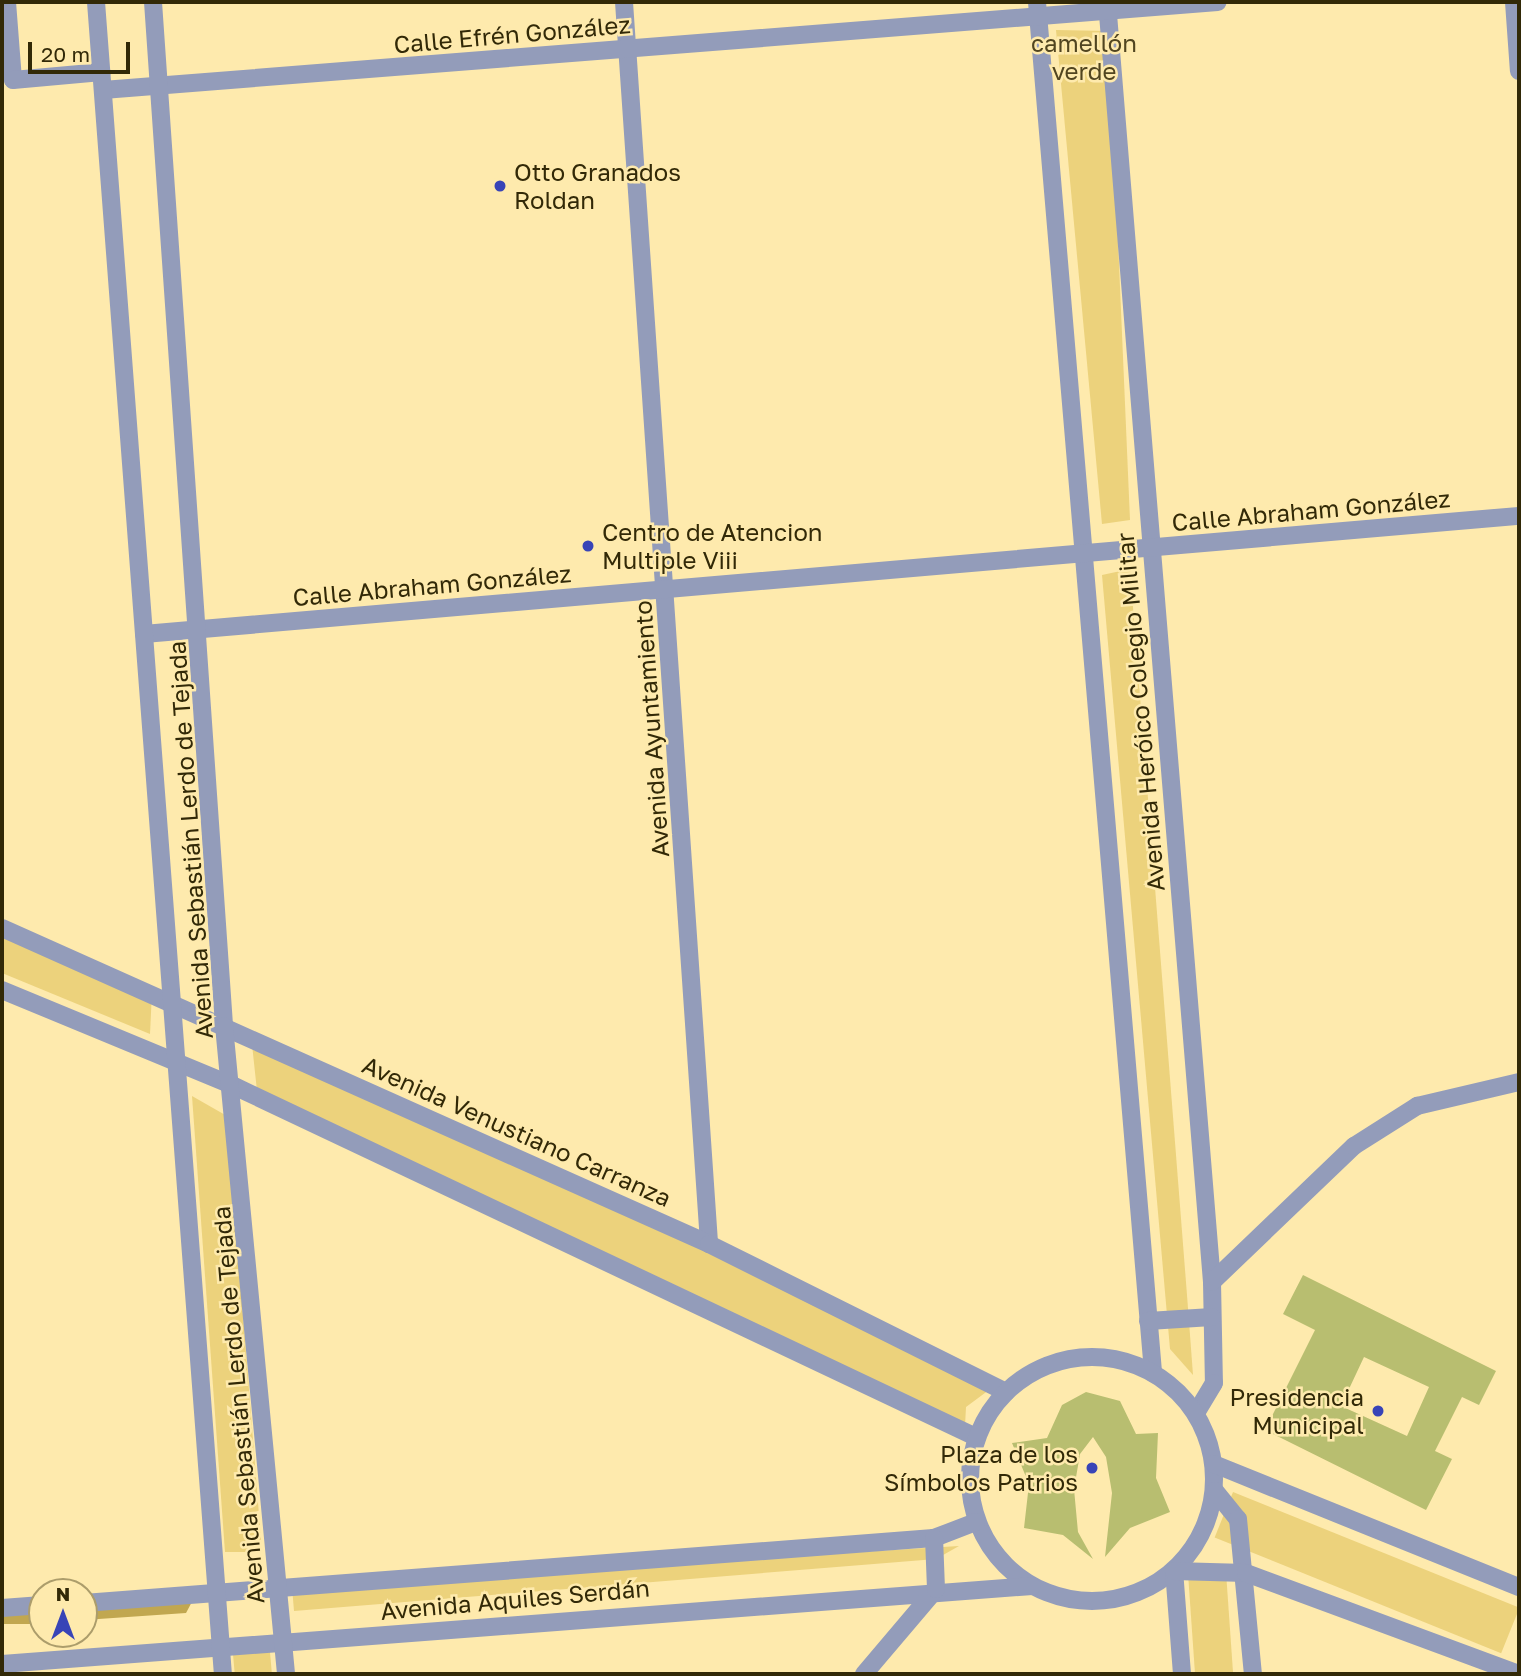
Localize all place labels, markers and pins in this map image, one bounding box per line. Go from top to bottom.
place label: Otto Granados Roldan [514,158,681,214]
marker: Otto Granados Roldan [492,178,508,194]
place label: Centro de Atencion Multiple Viii [602,518,823,574]
marker: Centro de Atencion Multiple Viii [580,538,596,554]
place label: Presidencia Municipal [1230,1383,1364,1439]
marker: Presidencia Municipal [1370,1403,1386,1419]
place label: Plaza de los Símbolos Patrios [884,1440,1078,1496]
marker: Plaza de los Símbolos Patrios [1084,1460,1100,1476]

